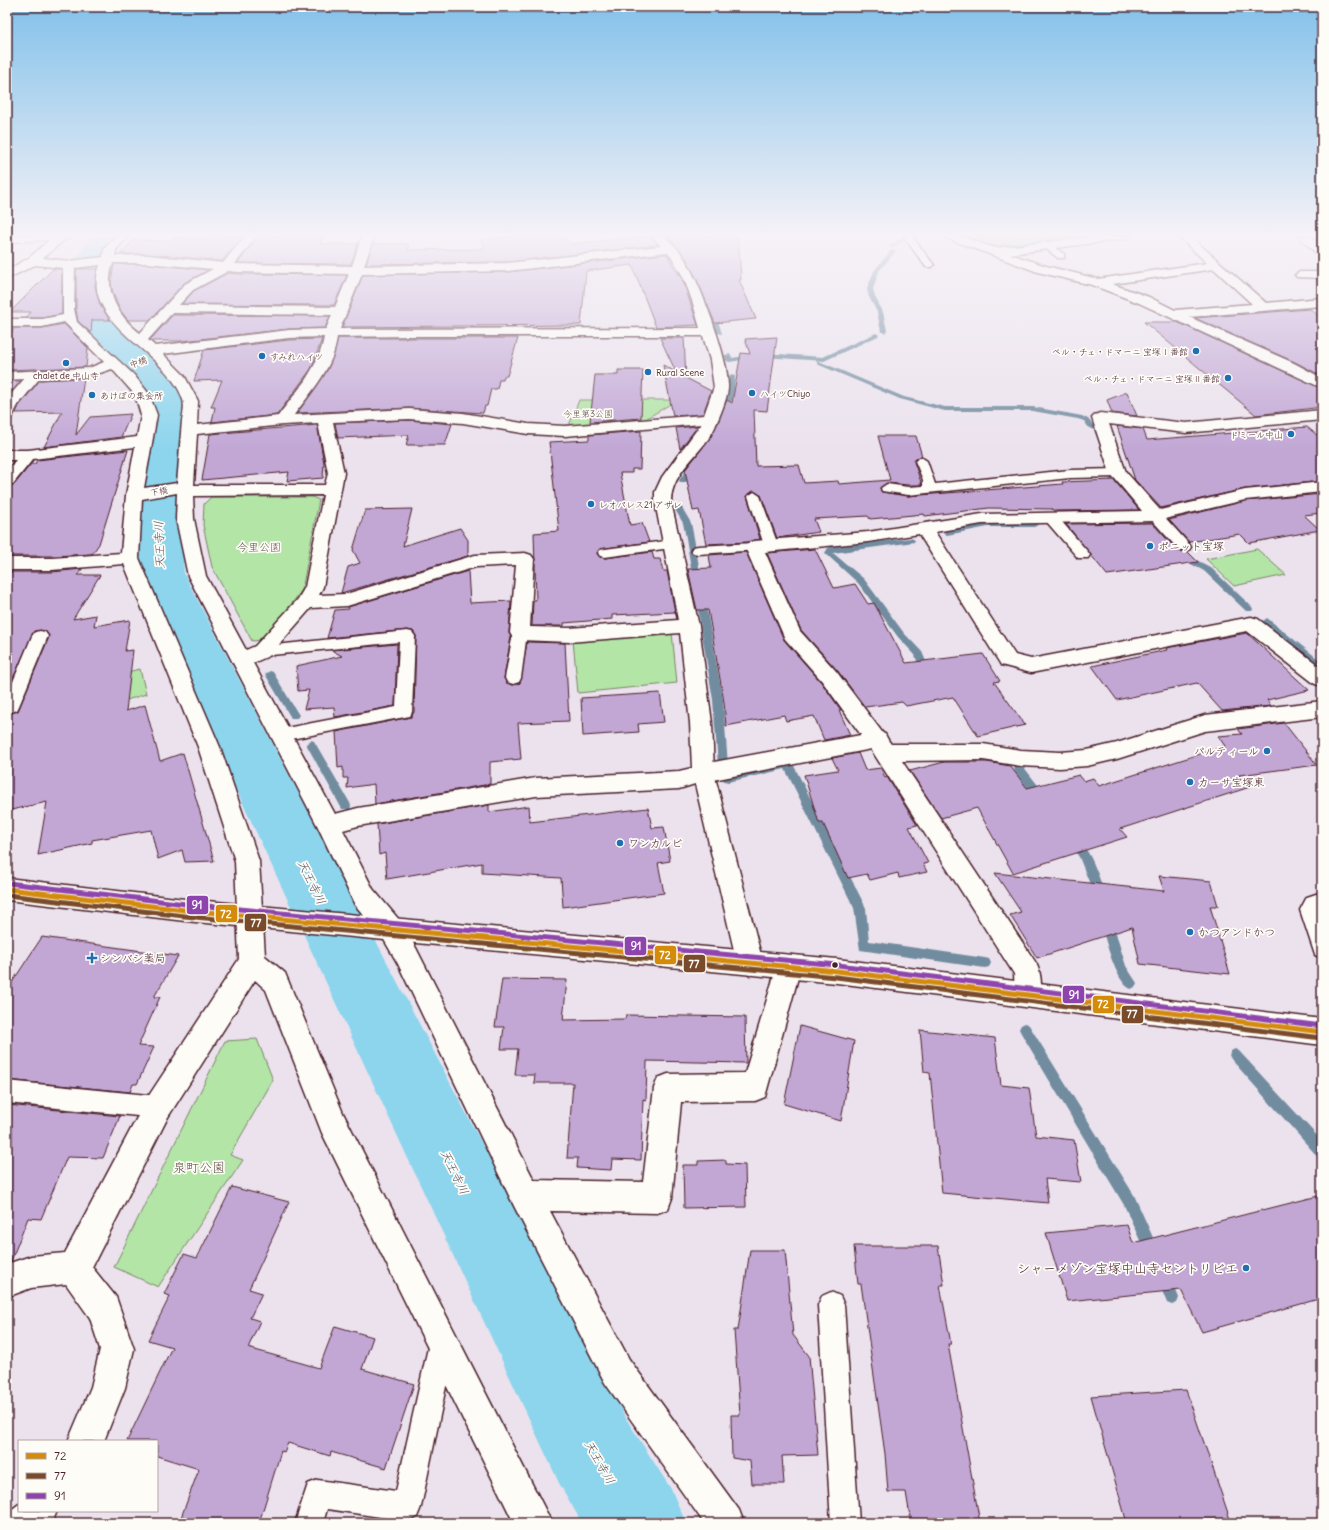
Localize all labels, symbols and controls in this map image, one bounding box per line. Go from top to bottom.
place label: ベル・チェ・ドマーニ 宝塚Ⅰ番館 [1052,346,1188,357]
marker: ベル・チェ・ドマーニ 宝塚Ⅰ番館 [1191,346,1201,356]
marker: すみれハイツ [257,351,267,361]
place label: すみれハイツ [270,351,323,362]
street label: 中橋 [128,354,148,370]
marker: chalet de 中山寺 [61,358,71,368]
marker: Rural Scene [643,367,653,377]
place label: Rural Scene [656,367,704,378]
place label: chalet de 中山寺 [33,370,99,381]
place label: ベル・チェ・ドマーニ 宝塚Ⅱ番館 [1084,373,1220,384]
marker: ベル・チェ・ドマーニ 宝塚Ⅱ番館 [1223,373,1233,383]
marker: ハイツChiyo [747,388,757,398]
place label: ハイツChiyo [760,388,810,399]
marker: あけぼの集会所 [87,390,97,400]
place label: あけぼの集会所 [100,390,163,401]
park label: 今里第3公園 [563,408,613,419]
place label: ドミール中山 [1230,429,1283,440]
marker: ドミール中山 [1286,429,1296,439]
street label: 下橋 [149,484,169,498]
marker: レオパレス21 アザレ [586,499,596,509]
place label: レオパレス21 アザレ [599,499,682,510]
water label: 天王寺川 [151,521,167,569]
place label: ポニット宝塚 [1158,539,1224,553]
park label: 今里公園 [237,540,281,554]
marker: ポニット宝塚 [1145,541,1155,551]
place label: パルティール [1194,744,1259,758]
marker: パルティール [1262,746,1272,756]
place label: カーサ宝塚東 [1198,775,1264,789]
marker: カーサ宝塚東 [1185,777,1195,787]
place label: ワンカルビ [628,836,683,850]
marker: ワンカルビ [615,838,625,848]
water label: 天王寺川 [295,857,329,907]
line badge: 91 [186,895,209,915]
text: 91 [192,898,202,912]
line badge: 72 [215,904,238,923]
text: 72 [220,907,232,921]
line badge: 77 [244,913,267,932]
text: 77 [251,916,262,930]
place label: かつアンドかつ [1198,925,1275,939]
marker: かつアンドかつ [1185,927,1195,937]
line badge: 91 [624,936,647,956]
text: 91 [631,939,641,953]
line badge: 72 [654,945,677,965]
text: 72 [659,948,671,962]
place label: シンバシ薬局 [100,951,166,965]
marker: シンバシ薬局 [87,953,97,963]
line badge: 77 [683,954,706,973]
text: 77 [689,957,700,971]
unlabelled marker [830,960,840,970]
line badge: 91 [1062,985,1085,1004]
text: 91 [1069,988,1079,1002]
line badge: 72 [1092,995,1115,1014]
text: 72 [1097,997,1109,1011]
line badge: 77 [1121,1005,1144,1024]
text: 77 [1127,1007,1138,1021]
water label: 天王寺川 [438,1147,472,1197]
park label: 泉町公園 [173,1159,225,1176]
place label: シャーメゾン宝塚中山寺セントリビエ [1017,1260,1238,1277]
marker: シャーメゾン宝塚中山寺セントリビエ [1241,1263,1251,1273]
water label: 天王寺川 [582,1437,618,1487]
legend [18,1440,158,1512]
text: 72 [54,1448,67,1463]
text: 77 [54,1468,66,1483]
text: 91 [54,1488,66,1503]

